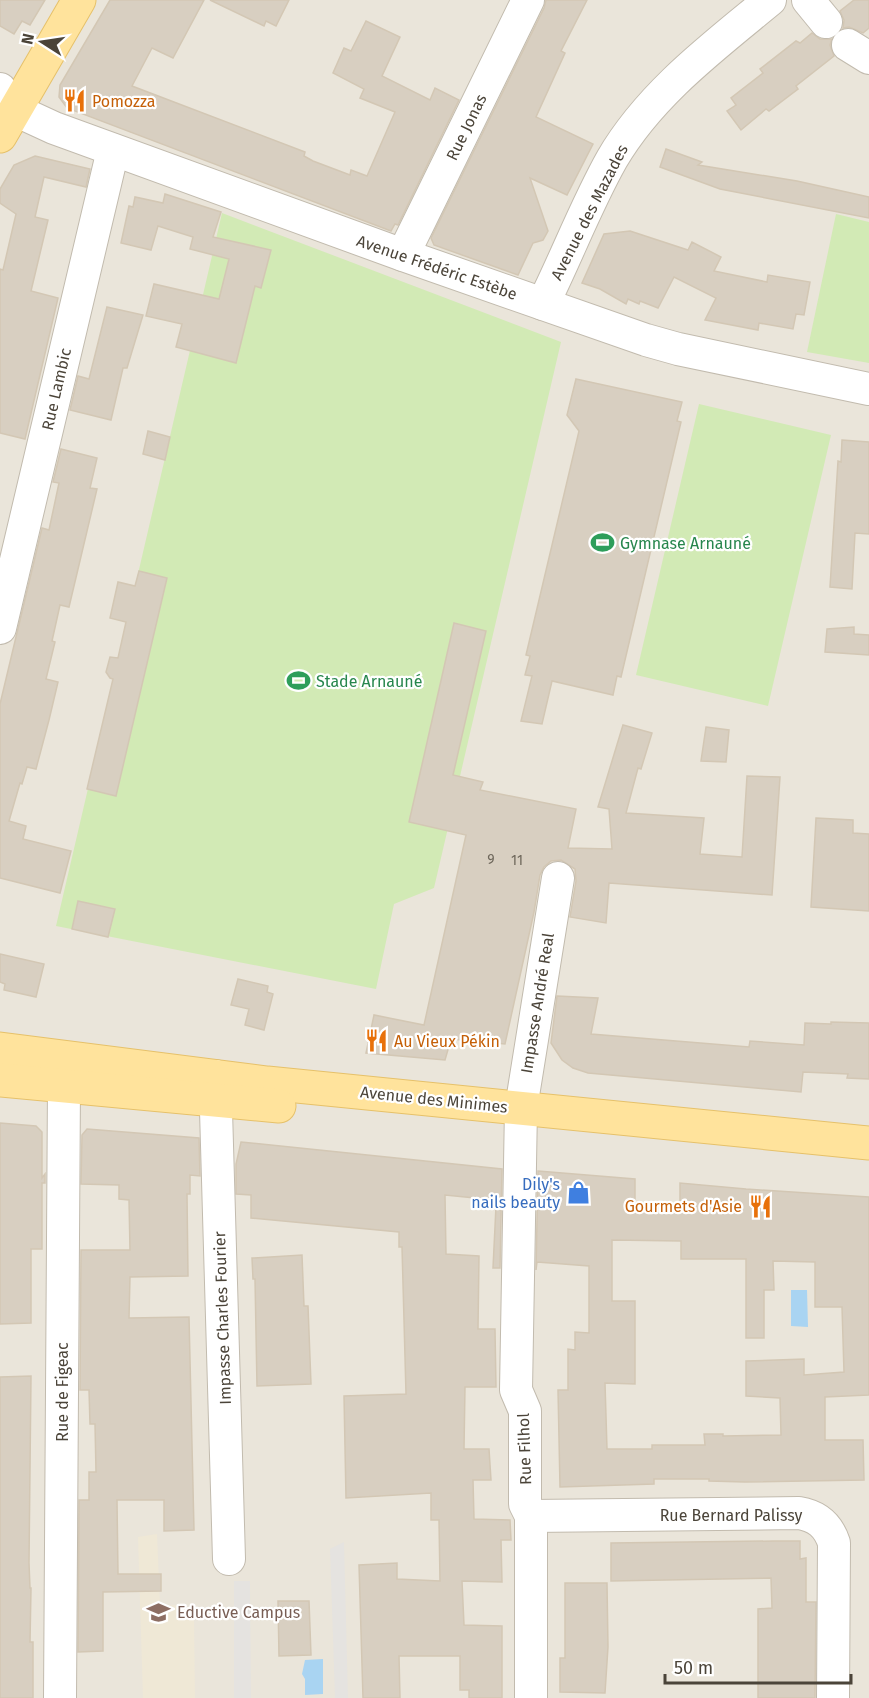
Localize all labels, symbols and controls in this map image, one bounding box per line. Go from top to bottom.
north arrow [12,12,72,72]
text: N [17,32,38,46]
restaurant icon: Pomozza [61,88,87,114]
street label: Rue Jonas [442,91,491,164]
place label: Pomozza [92,92,156,111]
street label: Avenue des Mazades [547,141,632,283]
street label: Avenue Frédéric Estèbe [354,231,520,304]
street label: Rue Lambic [38,346,75,432]
sports icon: Gymnase Arnauné [589,530,615,556]
place label: Gymnase Arnauné [620,534,751,553]
sports icon: Stade Arnauné [285,668,311,694]
place label: Stade Arnauné [316,672,422,691]
house number: 9 [487,851,495,868]
house number: 11 [511,852,523,869]
street label: Impasse André Real [517,931,558,1075]
restaurant icon: Au Vieux Pékin [363,1028,389,1054]
place label: Au Vieux Pékin [394,1032,500,1051]
street label: Avenue des Minimes [359,1082,509,1117]
place label: Dily's nails beauty [471,1175,560,1212]
shop icon: Dily's nails beauty [565,1180,591,1206]
restaurant icon: Gourmets d'Asie [747,1193,773,1219]
place label: Gourmets d'Asie [625,1197,742,1216]
street label: Impasse Charles Fourier [210,1230,235,1405]
street label: Rue de Figeac [53,1342,72,1442]
street label: Rue Filhol [514,1412,535,1485]
street label: Rue Bernard Palissy [660,1506,802,1525]
school or university icon: Eductive Campus [146,1599,172,1625]
place label: Eductive Campus [177,1603,300,1622]
scale bar [665,1647,851,1685]
text: 50 m [674,1657,713,1679]

